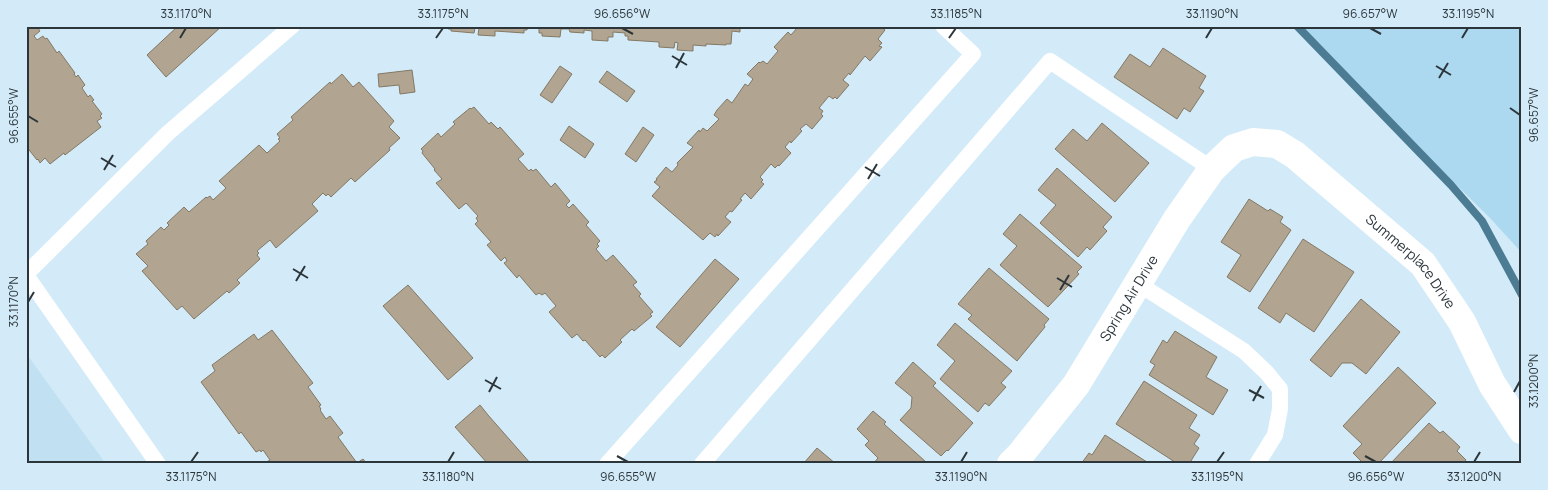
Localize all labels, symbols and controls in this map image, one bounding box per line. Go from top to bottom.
text: 33.1170°N [160,5,212,22]
text: 33.1175°N [418,5,468,22]
text: 96.656°W [594,5,651,22]
text: 33.1185°N [930,5,982,22]
text: 33.1190°N [1186,5,1238,22]
text: 96.657°W [1343,5,1398,22]
text: 33.1195°N [1442,5,1494,22]
text: 96.655°W [5,87,22,144]
text: 96.657°W [1525,87,1542,142]
street label: Summerplace Drive [1362,209,1460,312]
street label: Spring Air Drive [1095,251,1162,345]
text: 33.1170°N [5,276,22,328]
text: 33.1200°N [1525,354,1542,408]
text: 33.1175°N [166,468,216,485]
text: 33.1180°N [422,468,474,485]
text: 96.655°W [600,468,657,485]
text: 33.1190°N [935,468,987,485]
text: 33.1195°N [1191,468,1243,485]
text: 96.656°W [1348,468,1405,485]
text: 33.1200°N [1447,468,1501,485]

